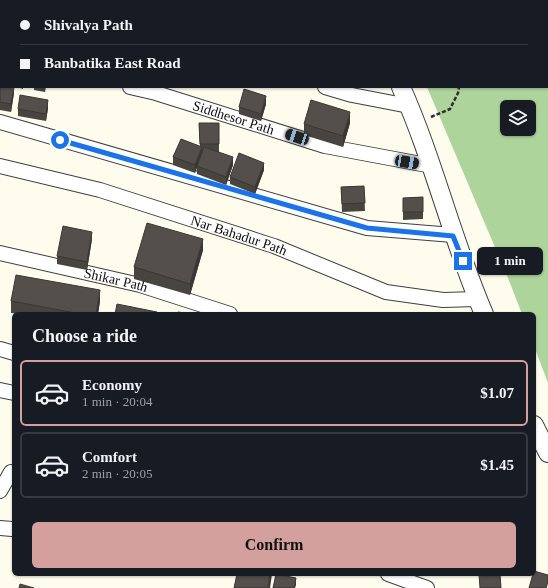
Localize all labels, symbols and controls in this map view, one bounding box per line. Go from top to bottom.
text: Shivalya Path [44,17,133,33]
text: Banbatika East Road [44,55,181,71]
street label: Siddhesor Path [191,98,276,138]
map controls [500,100,536,136]
button: layers [500,100,536,136]
car [284,128,310,146]
route start [51,131,69,149]
car [394,154,420,170]
street label: Nar Bahadur Path [189,213,289,259]
callout: 1 min [477,247,543,275]
route end [454,252,472,270]
text: 1 min [494,253,526,268]
street label: Shikar Path [83,265,150,295]
text: Choose a ride [32,326,137,346]
icon: car [34,375,70,411]
text: Economy [82,377,142,393]
text: $1.07 [480,385,514,401]
text: 1 min · 20:04 [82,394,152,409]
icon: car [34,447,70,483]
text: Comfort [82,449,137,465]
text: $1.45 [480,457,514,473]
text: 2 min · 20:05 [82,466,152,481]
button: Confirm [32,522,516,568]

